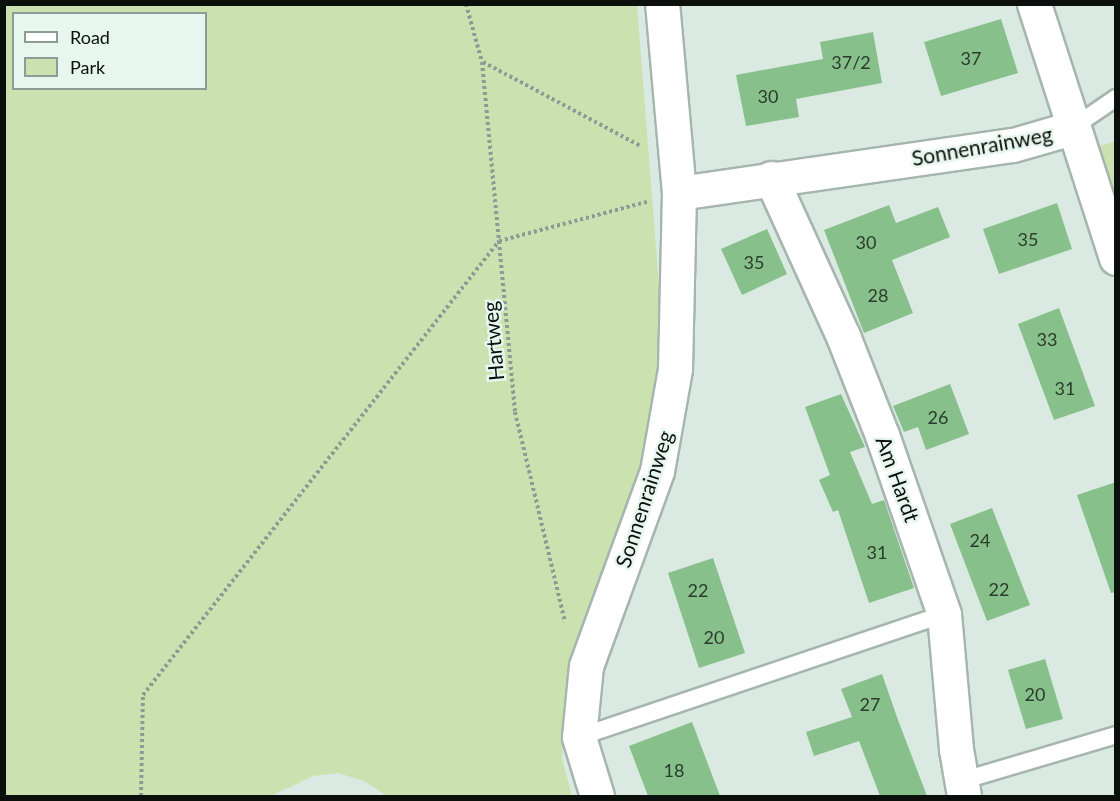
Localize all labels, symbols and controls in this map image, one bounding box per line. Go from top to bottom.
legend [12,12,207,90]
text: Road [70,26,110,48]
house number: 37 [961,47,981,69]
house number: 37/2 [831,51,871,73]
text: Park [70,56,105,78]
house number: 30 [758,85,778,107]
street label: Sonnenrainweg [910,121,1054,171]
house number: 35 [1018,228,1038,250]
house number: 30 [856,231,876,253]
house number: 35 [744,251,764,273]
house number: 28 [868,284,888,306]
street label: Hartweg [477,300,509,382]
house number: 33 [1037,328,1057,350]
house number: 31 [1055,377,1075,399]
house number: 26 [928,406,948,428]
street label: Sonnenrainweg [610,427,678,571]
street label: Am Hardt [871,433,925,525]
house number: 24 [970,529,990,551]
house number: 31 [867,541,887,563]
house number: 22 [989,578,1009,600]
house number: 22 [688,579,708,601]
house number: 20 [704,626,724,648]
house number: 20 [1025,683,1045,705]
house number: 27 [860,693,880,715]
house number: 18 [664,759,684,781]

